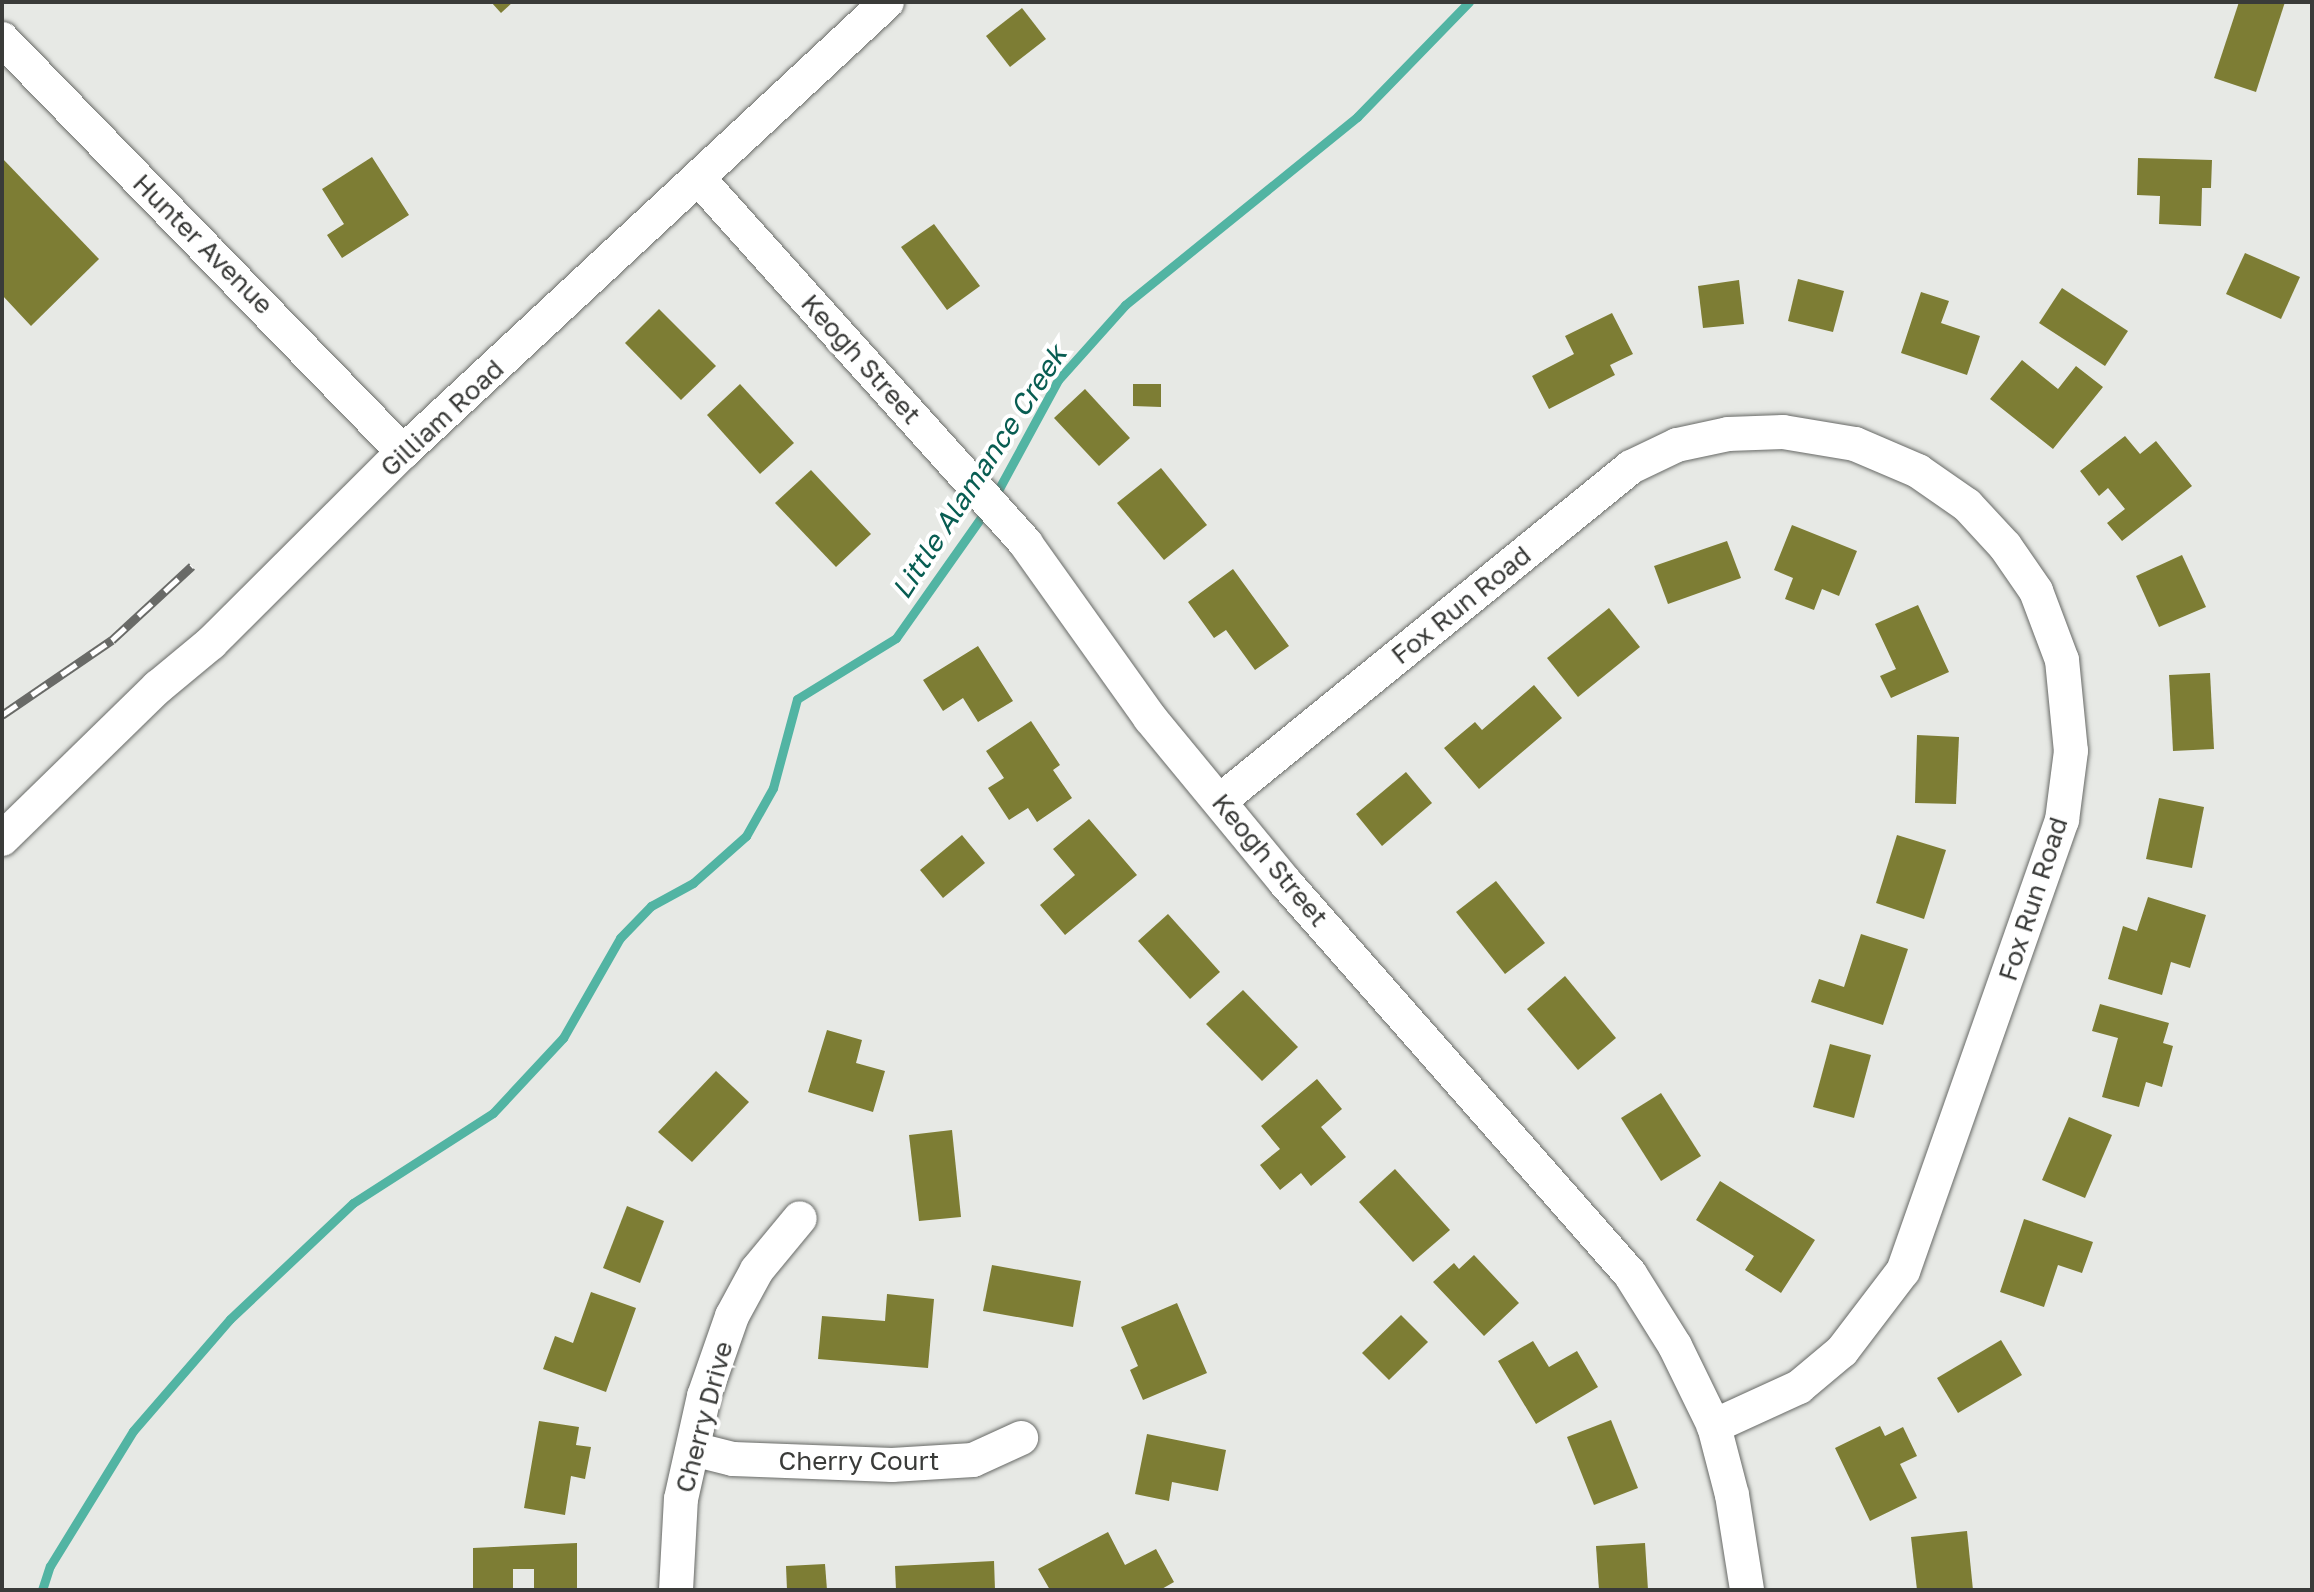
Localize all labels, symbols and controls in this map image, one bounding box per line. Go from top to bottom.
street label: Hunter Avenue [127,168,279,320]
street label: Keogh Street [795,288,927,430]
water label: Little Alamance Creek [885,339,1073,605]
street label: Gilliam Road [374,353,510,483]
street label: Fox Run Road [1385,539,1537,671]
street label: Keogh Street [1205,787,1335,933]
street label: Fox Run Road [1992,813,2074,985]
street label: Cherry Drive [669,1338,739,1496]
street label: Cherry Court [779,1445,939,1477]

